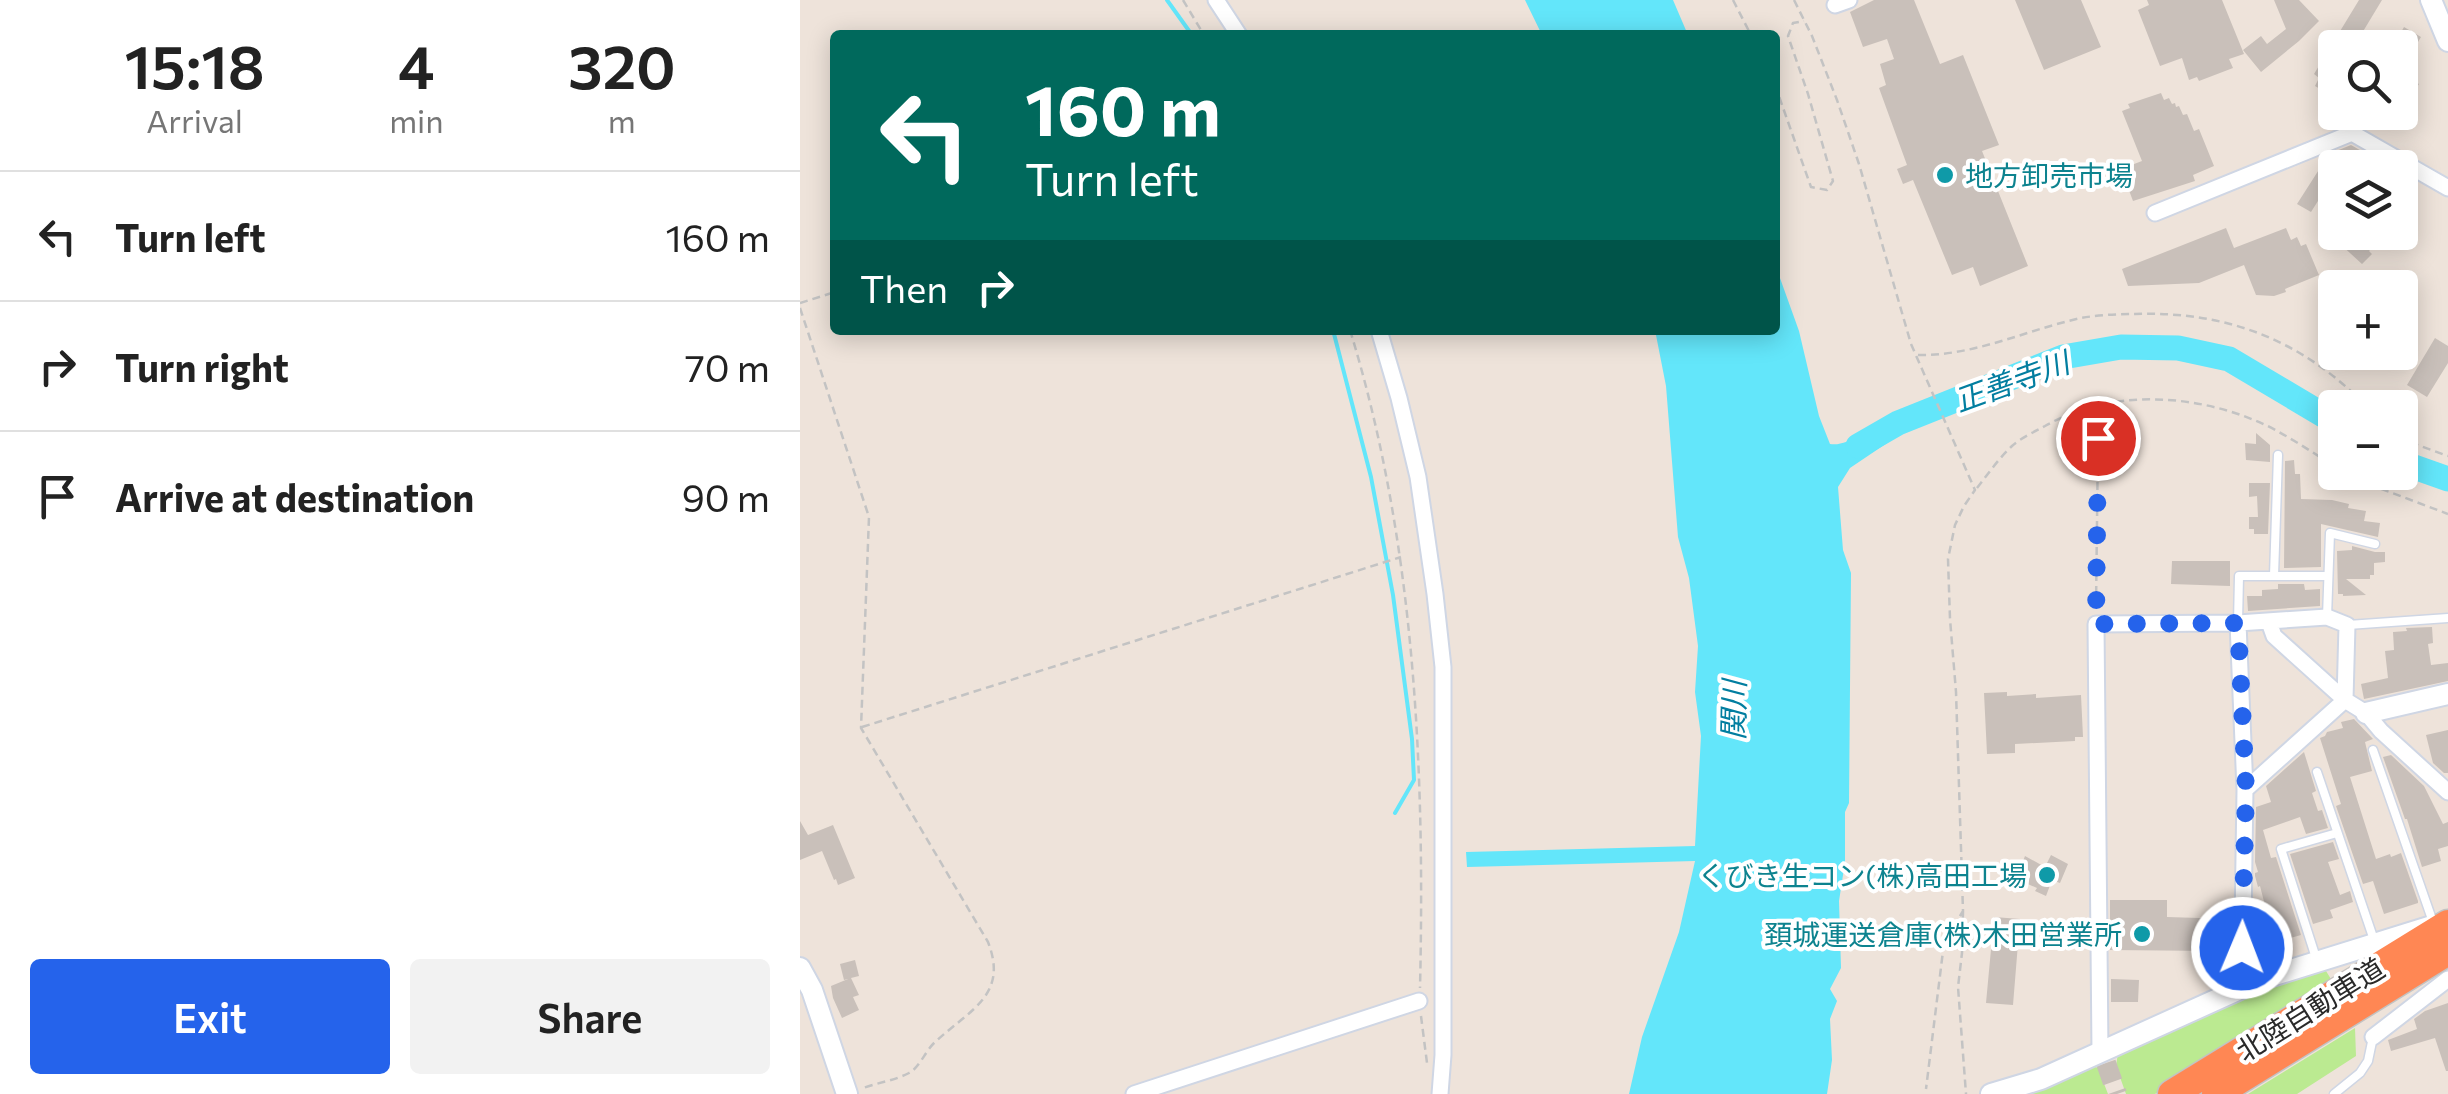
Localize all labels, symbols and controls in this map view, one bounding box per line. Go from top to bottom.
text: 15:18 [124,28,265,101]
text: 4 [398,28,435,101]
text: 320 [568,28,676,101]
map controls [2318,30,2418,490]
button: search [2318,30,2418,130]
text: 160 m [1025,65,1221,150]
icon: left [860,70,990,200]
text: Arrival [146,100,243,140]
text: min [389,100,444,140]
text: m [608,100,636,140]
text: Turn left [1025,150,1199,205]
button: layers [2318,150,2418,250]
place label: 地方卸売市場 [1965,158,2133,192]
marker: 地方卸売市場 [1934,164,1956,186]
icon: left [30,209,85,264]
text: Turn left [115,213,266,260]
text: 160 m [665,213,770,260]
icon: right [968,260,1023,315]
text: Then [860,264,948,311]
button: + [2318,270,2418,370]
icon: right [30,339,85,394]
water label: 正善寺川 [1948,341,2077,418]
text: Turn right [115,343,289,390]
text: 70 m [685,343,770,390]
button: − [2318,390,2418,490]
pin [2056,396,2141,481]
icon: arrive [2071,411,2126,466]
icon: arrive [30,469,85,524]
text: Arrive at destination [115,473,474,520]
text: 90 m [682,473,770,520]
water label: 関川 [1713,677,1751,740]
place label: くびき生コン(株)高田工場 [1697,858,2027,892]
marker: くびき生コン(株)高田工場 [2036,864,2058,886]
position arrow [2190,896,2294,1000]
place label: 頚城運送倉庫(株)木田営業所 [1764,917,2122,951]
marker: 頚城運送倉庫(株)木田営業所 [2131,923,2153,945]
street label: 北陸自動車道 [2230,950,2390,1068]
button: Exit [30,959,390,1074]
button: Share [410,959,770,1074]

